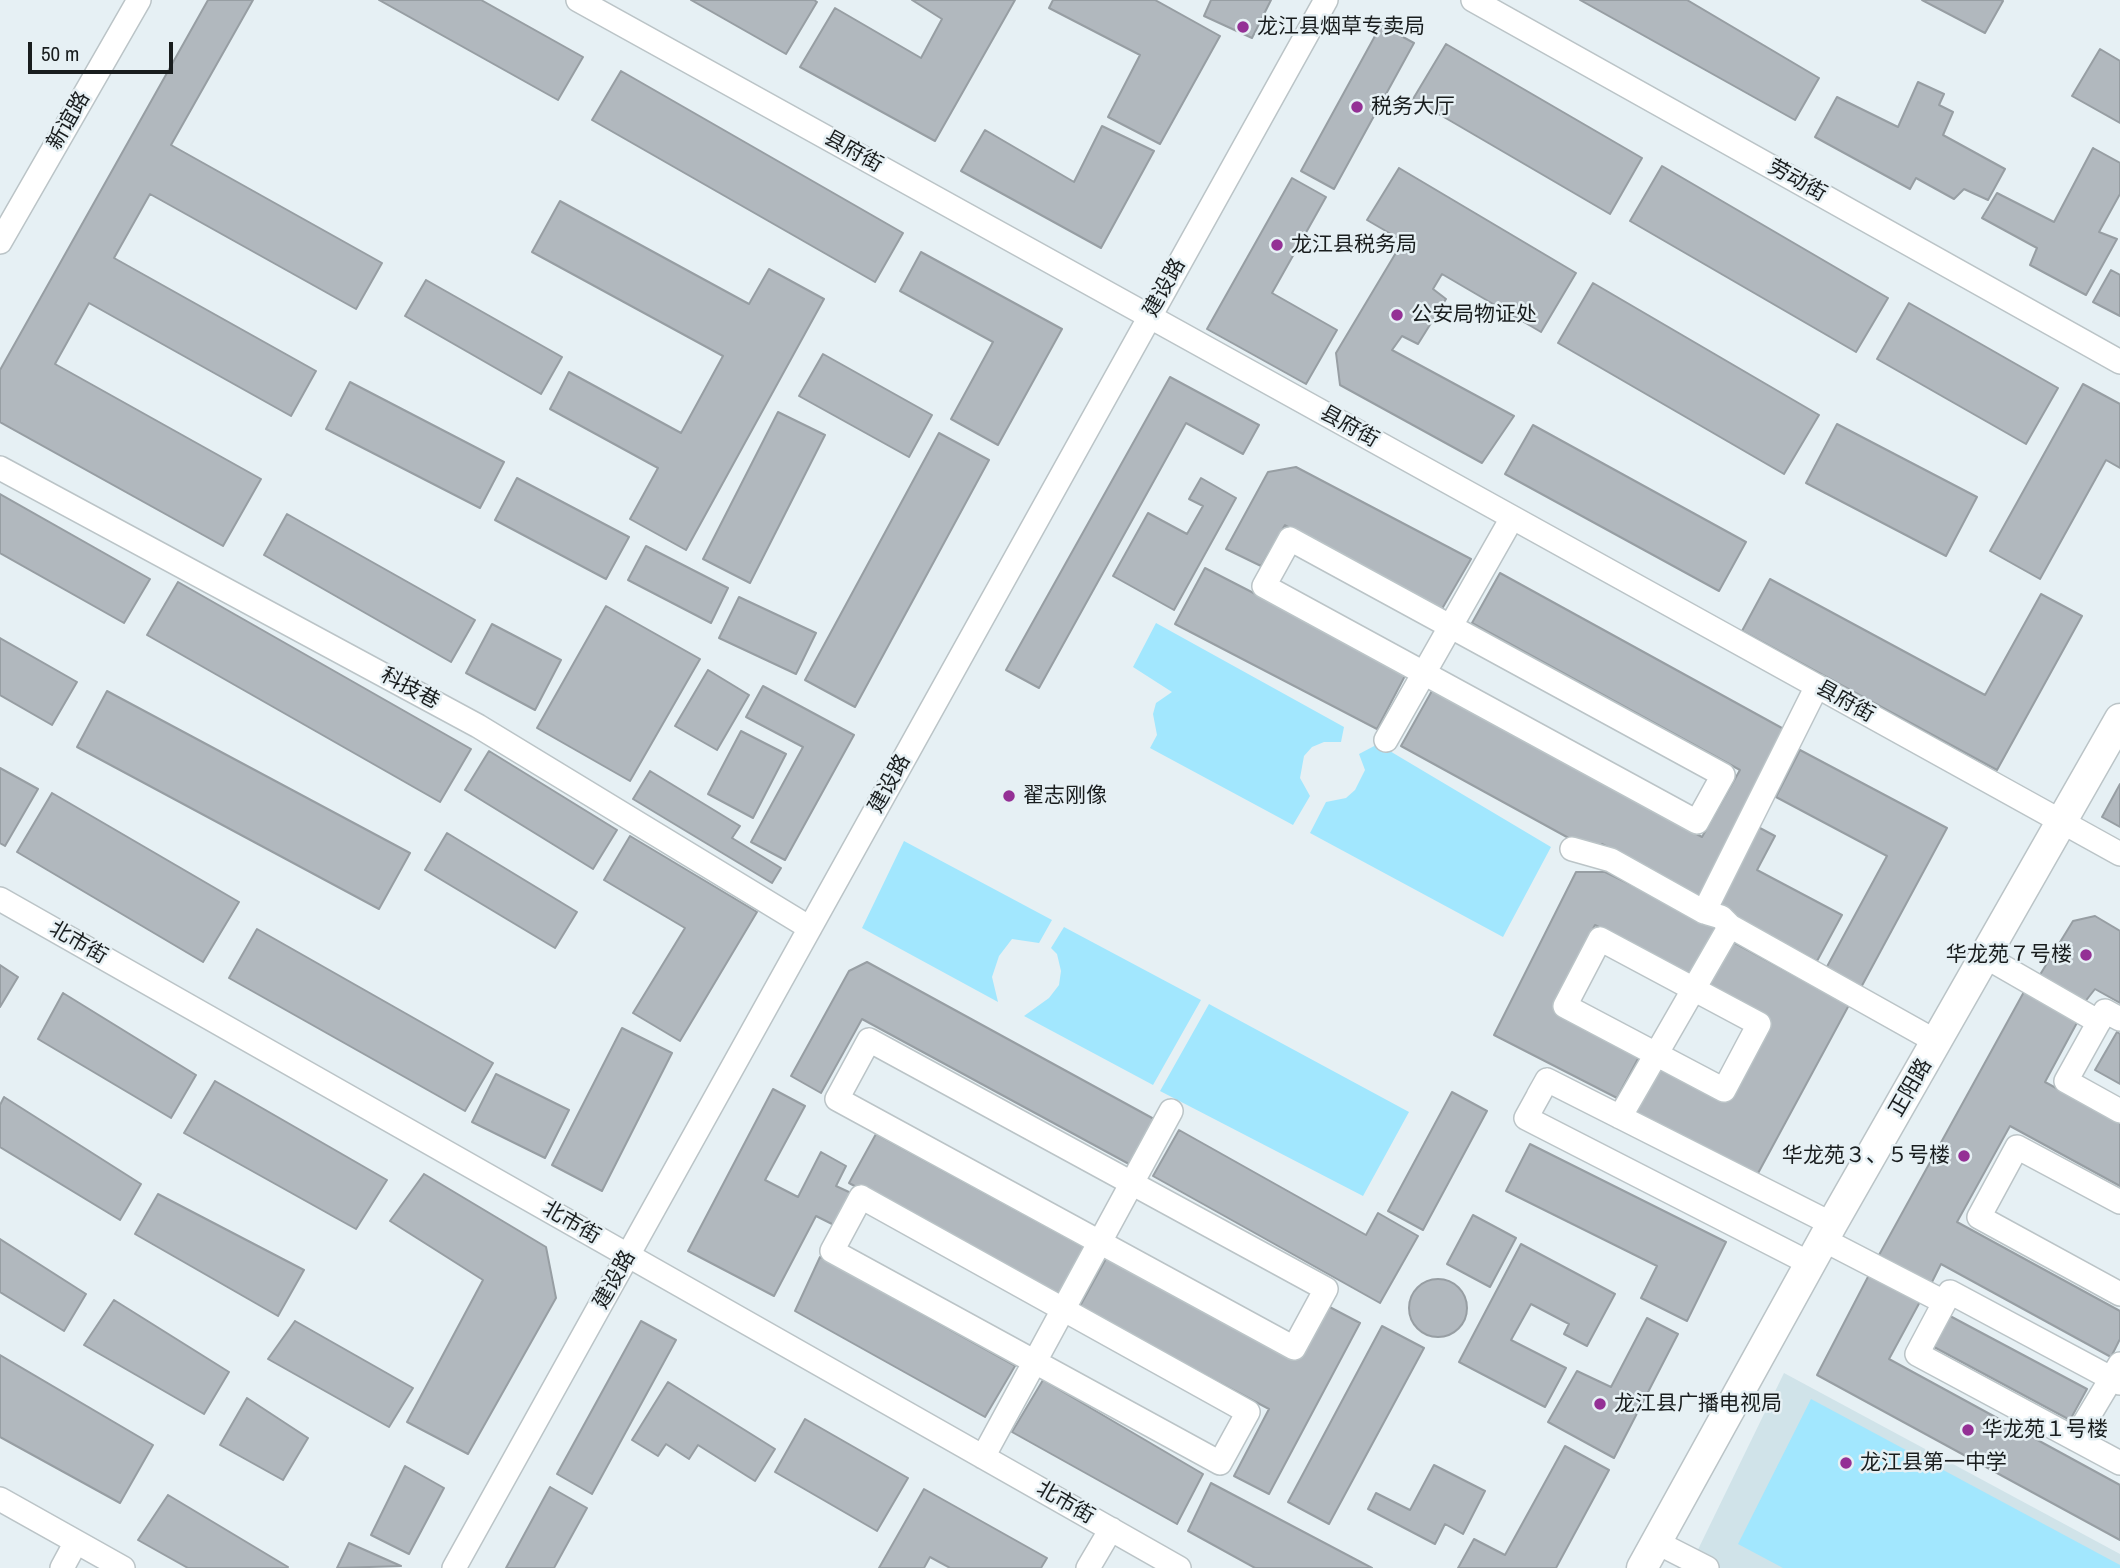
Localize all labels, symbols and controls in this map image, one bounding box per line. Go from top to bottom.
place label: 龙江县烟草专卖局 [1257,14,1425,40]
marker: 龙江县烟草专卖局 [1235,19,1251,35]
scale bar [32,28,177,72]
text: 50 m [41,39,79,68]
street label: 新谊路 [42,87,96,155]
place label: 税务大厅 [1371,94,1455,120]
marker: 税务大厅 [1349,99,1365,115]
street label: 县府街 [819,126,887,178]
street label: 劳动街 [1763,155,1831,207]
place label: 龙江县税务局 [1291,232,1417,258]
marker: 龙江县税务局 [1269,237,1285,253]
street label: 建设路 [1139,254,1191,322]
place label: 公安局物证处 [1411,302,1537,328]
marker: 公安局物证处 [1389,307,1405,323]
street label: 县府街 [1315,401,1383,453]
street label: 科技巷 [376,663,444,715]
street label: 县府街 [1811,676,1879,728]
street label: 建设路 [864,750,916,818]
place label: 翟志刚像 [1023,783,1107,809]
marker: 翟志刚像 [1001,788,1017,804]
street label: 北市街 [44,916,112,970]
place label: 华龙苑７号楼 [1946,942,2072,968]
marker: 华龙苑７号楼 [2078,947,2094,963]
street label: 正阳路 [1884,1054,1938,1122]
place label: 华龙苑３、５号楼 [1782,1143,1950,1169]
marker: 华龙苑３、５号楼 [1956,1148,1972,1164]
street label: 北市街 [537,1196,605,1250]
street label: 建设路 [589,1246,641,1314]
place label: 龙江县广播电视局 [1614,1391,1782,1417]
marker: 龙江县广播电视局 [1592,1396,1608,1412]
place label: 华龙苑１号楼 [1982,1417,2108,1443]
marker: 华龙苑１号楼 [1960,1422,1976,1438]
place label: 龙江县第一中学 [1860,1450,2007,1476]
marker: 龙江县第一中学 [1838,1455,1854,1471]
street label: 北市街 [1031,1476,1099,1530]

